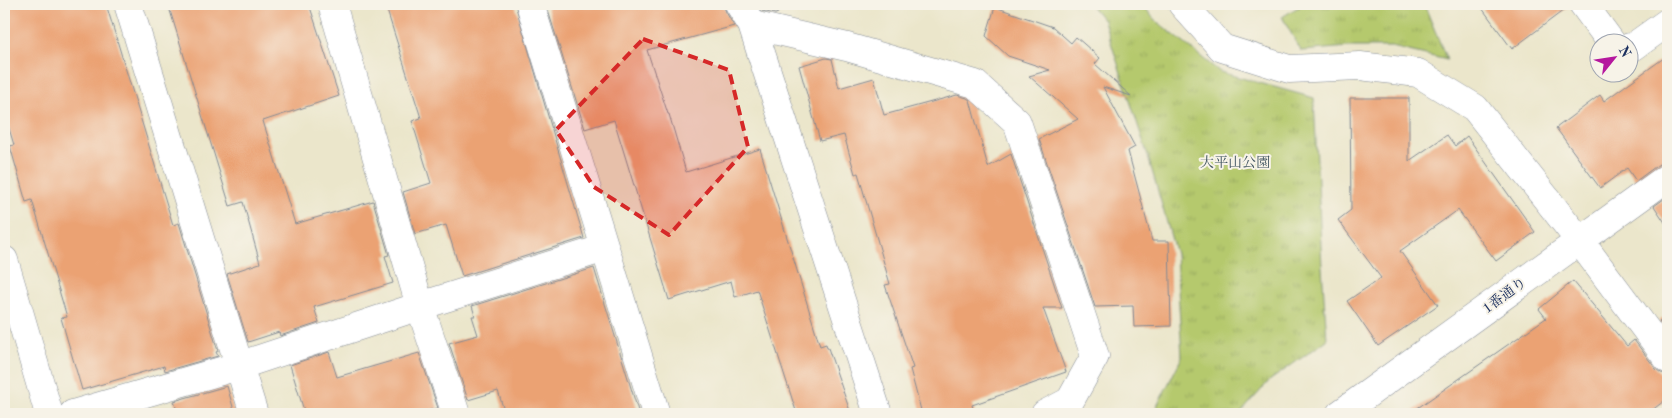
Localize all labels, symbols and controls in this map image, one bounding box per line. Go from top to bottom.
north arrow [1590,32,1640,82]
text: N [1616,44,1633,60]
park label: 大平山公園 [1200,155,1270,170]
street label: 1番通り [1480,275,1529,316]

